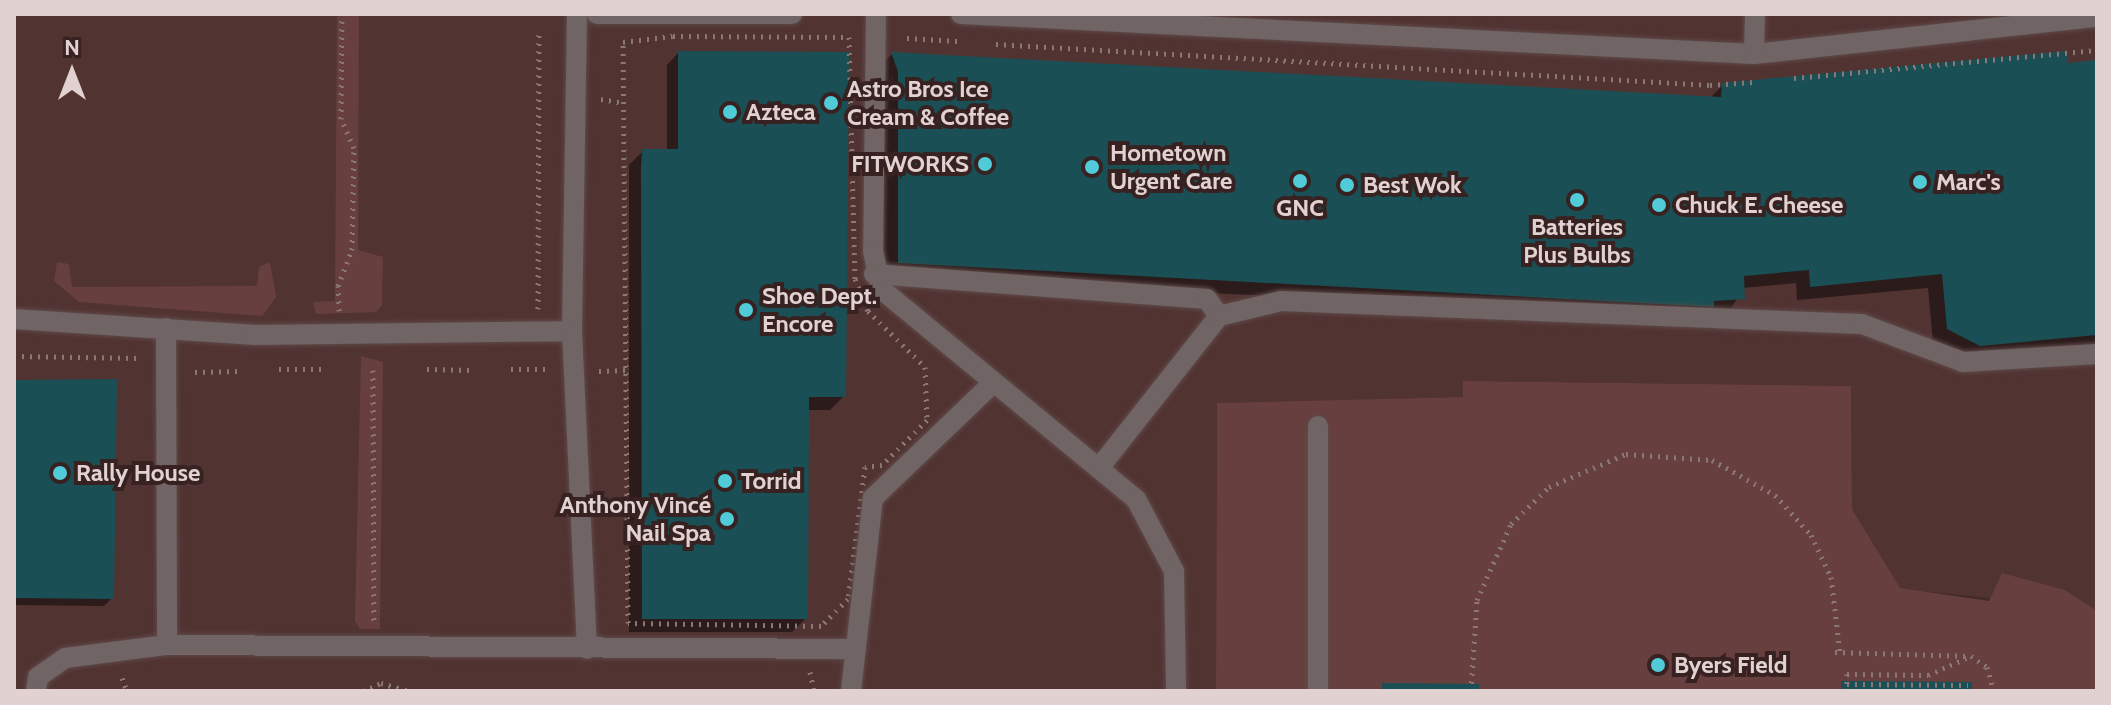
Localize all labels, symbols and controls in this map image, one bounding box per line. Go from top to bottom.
north arrow [32,32,112,112]
text: N [64,34,80,61]
place label: Astro Bros Ice Cream & Coffee [847,75,1009,131]
marker: Astro Bros Ice Cream & Coffee [822,94,840,112]
place label: Azteca [746,98,816,126]
marker: Azteca [721,103,739,121]
place label: Hometown Urgent Care [1110,139,1232,195]
place label: FITWORKS [851,150,969,178]
marker: FITWORKS [976,155,994,173]
marker: Hometown Urgent Care [1081,156,1103,178]
place label: Marc's [1936,168,2001,196]
place label: Best Wok [1363,171,1462,199]
marker: GNC [1291,172,1309,190]
marker: Marc's [1911,173,1929,191]
marker: Best Wok [1338,176,1356,194]
marker: Batteries Plus Bulbs [1568,191,1586,209]
place label: Chuck E. Cheese [1675,191,1843,219]
place label: GNC [1276,194,1324,222]
marker: Chuck E. Cheese [1650,196,1668,214]
place label: Batteries Plus Bulbs [1523,213,1631,269]
place label: Shoe Dept. Encore [762,282,877,338]
marker: Shoe Dept. Encore [737,301,755,319]
place label: Rally House [76,459,200,487]
marker: Rally House [51,464,69,482]
place label: Torrid [741,467,802,495]
marker: Torrid [716,472,734,490]
place label: Anthony Vincé Nail Spa [560,491,711,547]
marker: Anthony Vincé Nail Spa [718,510,736,528]
place label: Byers Field [1674,651,1787,679]
marker: Byers Field [1649,656,1667,674]

